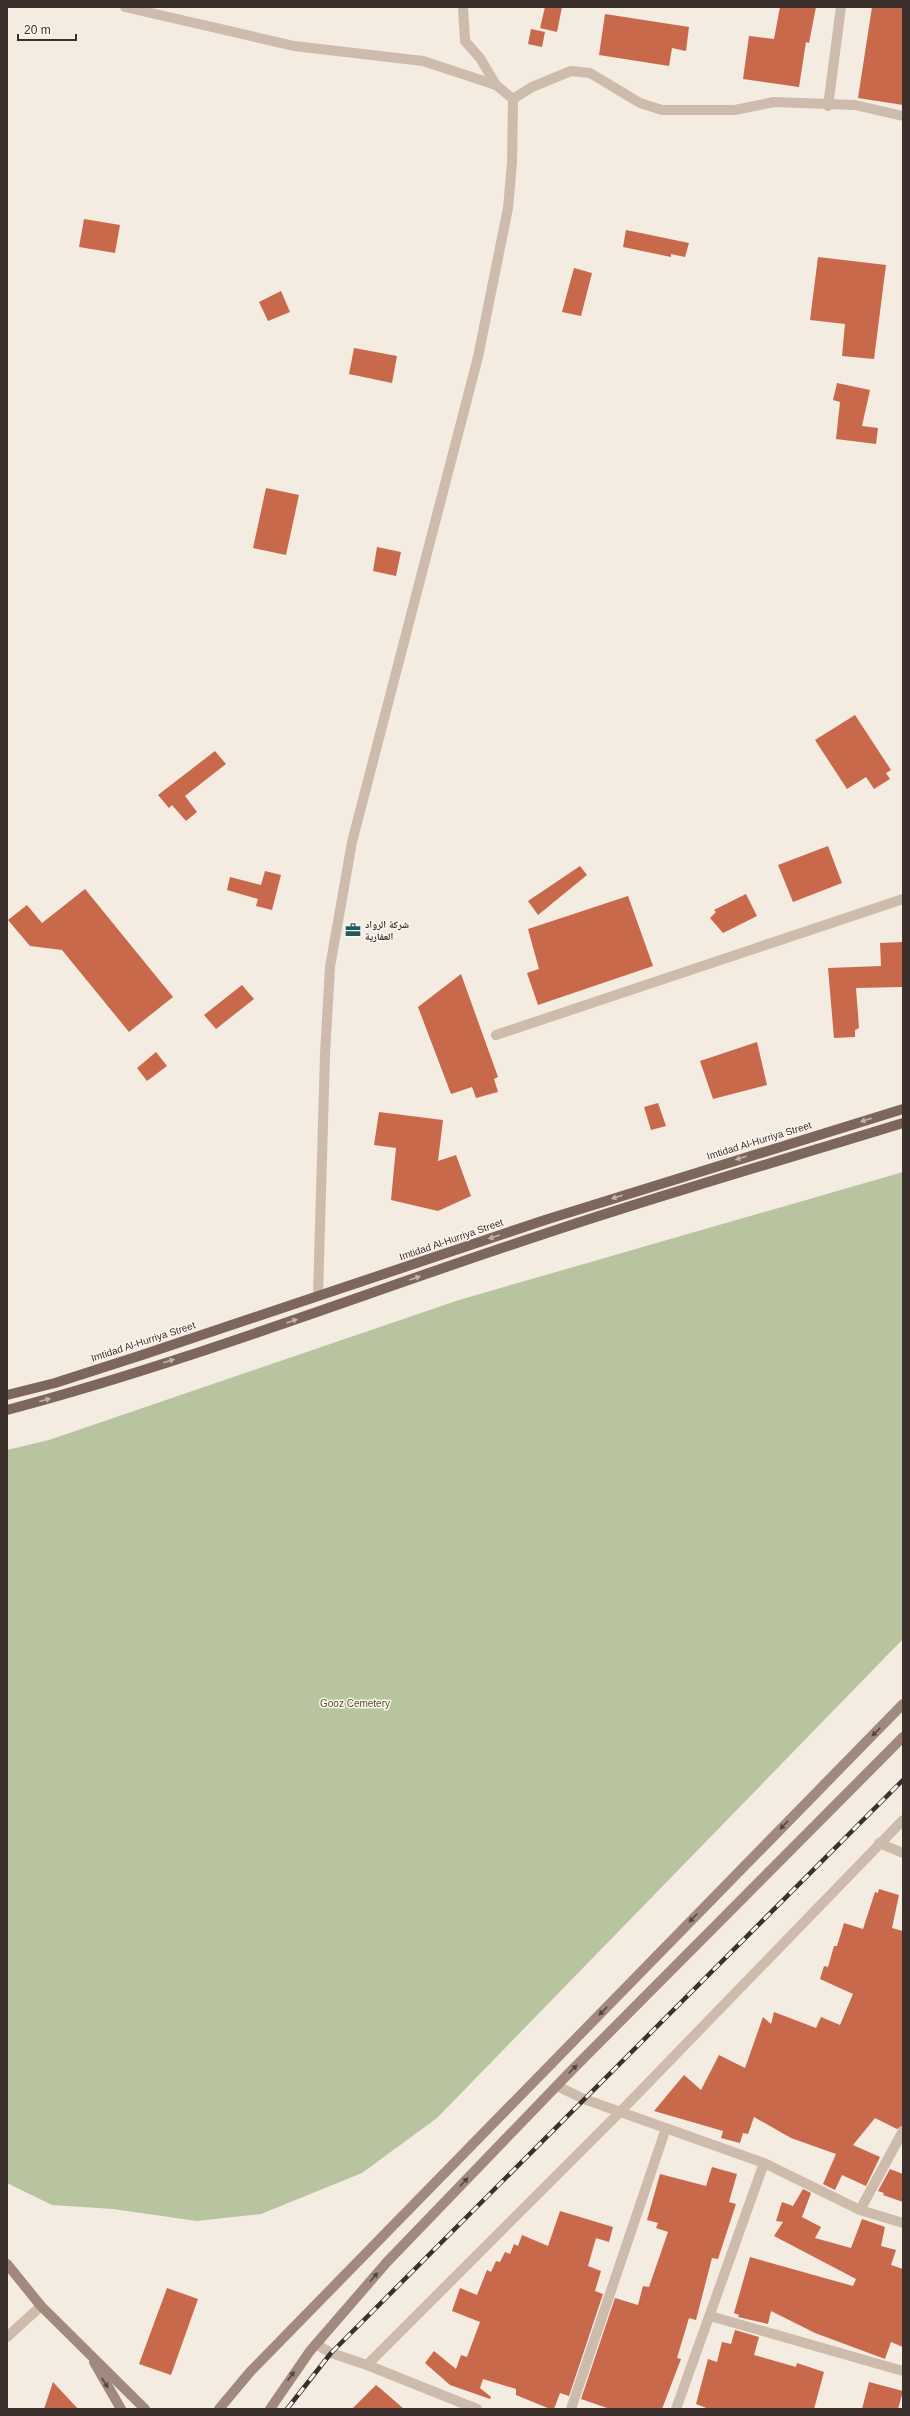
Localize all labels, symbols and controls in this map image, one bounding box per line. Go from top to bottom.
scale bar [18,16,76,42]
text: 20 m [24,23,51,37]
place label: شركة الرواد العقارية [365,919,409,943]
office icon: شركة الرواد العقارية [344,921,362,939]
one-way arrow [860,1118,872,1124]
street label: Imtidad Al-Hurriya Street [705,1119,813,1162]
one-way arrow [735,1155,747,1161]
one-way arrow [611,1194,623,1200]
street label: Imtidad Al-Hurriya Street [398,1216,505,1262]
one-way arrow [487,1235,499,1241]
one-way arrow [410,1275,422,1281]
one-way arrow [287,1318,299,1324]
street label: Imtidad Al-Hurriya Street [90,1319,197,1364]
one-way arrow [163,1358,175,1364]
one-way arrow [39,1397,51,1403]
park label: Gooz Cemetery [320,1698,390,1709]
one-way arrow [871,1727,880,1737]
one-way arrow [779,1820,789,1830]
one-way arrow [688,1913,698,1923]
one-way arrow [598,2006,607,2016]
one-way arrow [568,2064,578,2073]
one-way arrow [459,2177,468,2187]
one-way arrow [370,2271,379,2282]
one-way arrow [287,2371,295,2382]
one-way arrow [101,2378,109,2388]

